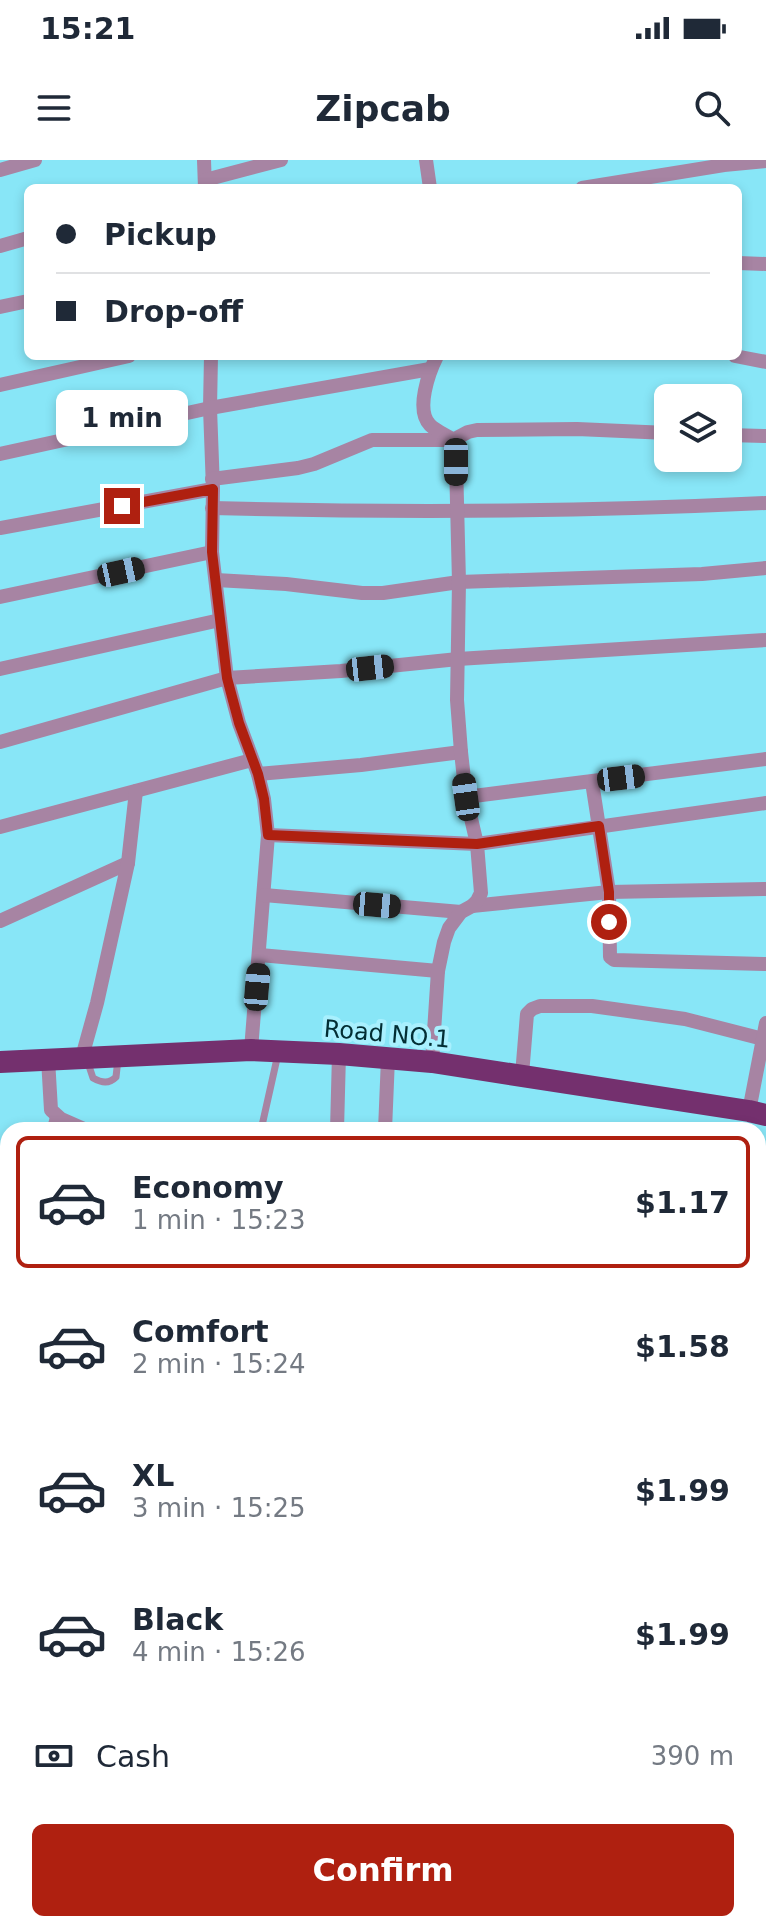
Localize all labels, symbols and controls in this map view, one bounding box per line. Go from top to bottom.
text: 15:21 [40,11,136,46]
icon: menu [32,86,76,130]
icon: search [690,86,734,130]
text: Zipcab [315,88,451,129]
text: Pickup [104,217,217,252]
text: Drop-off [104,294,243,329]
map controls [654,384,742,472]
button: layers [654,384,742,472]
callout: 1 min [56,390,188,446]
text: 1 min [81,403,163,433]
car [444,438,468,486]
route end [104,488,140,524]
car [95,555,147,589]
car [345,654,395,682]
car [596,763,646,793]
car [451,772,481,822]
car [352,891,402,919]
route start [591,904,627,940]
car [243,962,271,1012]
street label: Road NO.1 [323,1015,451,1053]
icon: car [36,1166,108,1238]
text: Economy [132,1170,284,1205]
text: $1.17 [635,1185,730,1220]
text: 1 min · 15:23 [132,1205,306,1235]
icon: car [36,1310,108,1382]
text: Comfort [132,1314,269,1349]
text: $1.58 [635,1329,730,1364]
text: 2 min · 15:24 [132,1349,306,1379]
icon: car [36,1454,108,1526]
text: XL [132,1458,174,1493]
text: $1.99 [635,1473,730,1508]
text: 3 min · 15:25 [132,1493,306,1523]
icon: car [36,1598,108,1670]
text: Black [132,1602,223,1637]
text: $1.99 [635,1617,730,1652]
text: 4 min · 15:26 [132,1637,306,1667]
icon: cash [32,1734,76,1778]
text: Cash [96,1739,170,1774]
text: 390 m [651,1741,734,1771]
button: Confirm [32,1824,734,1916]

